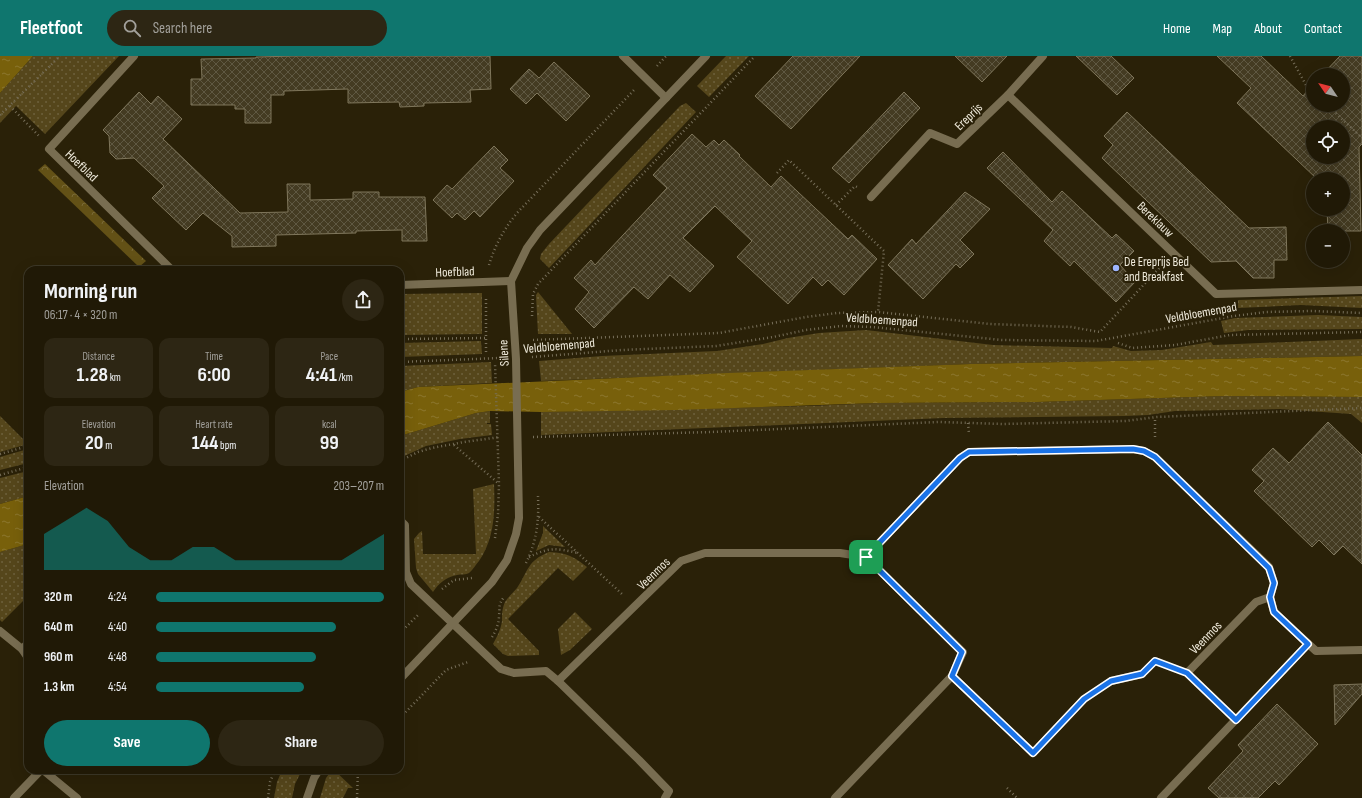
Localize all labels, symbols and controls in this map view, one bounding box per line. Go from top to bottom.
search box [107,10,387,46]
text: Fleetfoot [20,17,83,40]
icon: search [121,17,143,39]
text: Search here [153,19,212,38]
text: Home [1163,20,1191,37]
text: Map [1213,20,1232,37]
text: About [1254,20,1282,37]
text: Contact [1304,20,1342,37]
north arrow [1306,68,1350,112]
map controls [1306,68,1350,268]
street label: Ereprijs [951,99,986,134]
button: locate [1306,120,1350,164]
street label: Hoefblad [62,146,101,185]
button: + [1306,172,1350,216]
street label: Bereklauw [1134,198,1178,242]
button: − [1306,224,1350,268]
place label: De Ereprijs Bed and Breakfast [1124,254,1189,285]
street label: Hoefblad [435,263,475,281]
marker: De Ereprijs Bed and Breakfast [1111,263,1121,273]
text: Morning run [44,278,137,305]
button: share [342,279,384,321]
street label: Veldbloemenpad [1164,299,1238,327]
text: 06:17 · 4 × 320 m [44,307,117,323]
street label: Veldbloemenpad [846,310,918,330]
street label: Veldbloemenpad [523,335,596,357]
street label: Silene [495,339,513,367]
text: Distance [82,350,115,363]
text: Time [205,350,223,363]
text: Pace [321,350,338,363]
text: 1.28 [76,363,108,387]
text: 6:00 [198,363,230,387]
text: 4:41 [306,363,337,387]
text: km [108,371,121,384]
text: /km [337,371,353,384]
text: Elevation [82,418,116,431]
text: Heart rate [195,418,233,431]
text: kcal [322,418,337,431]
text: 20 [85,431,103,455]
text: 144 [192,431,218,455]
text: 99 [320,431,339,455]
text: m [103,439,112,452]
text: bpm [218,439,236,452]
text: Elevation [44,478,84,494]
text: 203–207 m [333,478,384,494]
pin [849,540,883,574]
icon: arrive [855,546,877,568]
street label: Veenmos [634,554,674,593]
text: 320 m [44,589,72,605]
text: 4:24 [108,589,127,605]
street label: Veenmos [1186,618,1226,658]
text: 640 m [44,619,73,635]
text: 4:40 [108,619,127,635]
text: 960 m [44,649,73,665]
text: 4:48 [108,649,127,665]
text: 1.3 km [44,679,74,695]
text: 4:54 [108,679,127,695]
button: Save [44,720,210,766]
button: Share [218,720,384,766]

